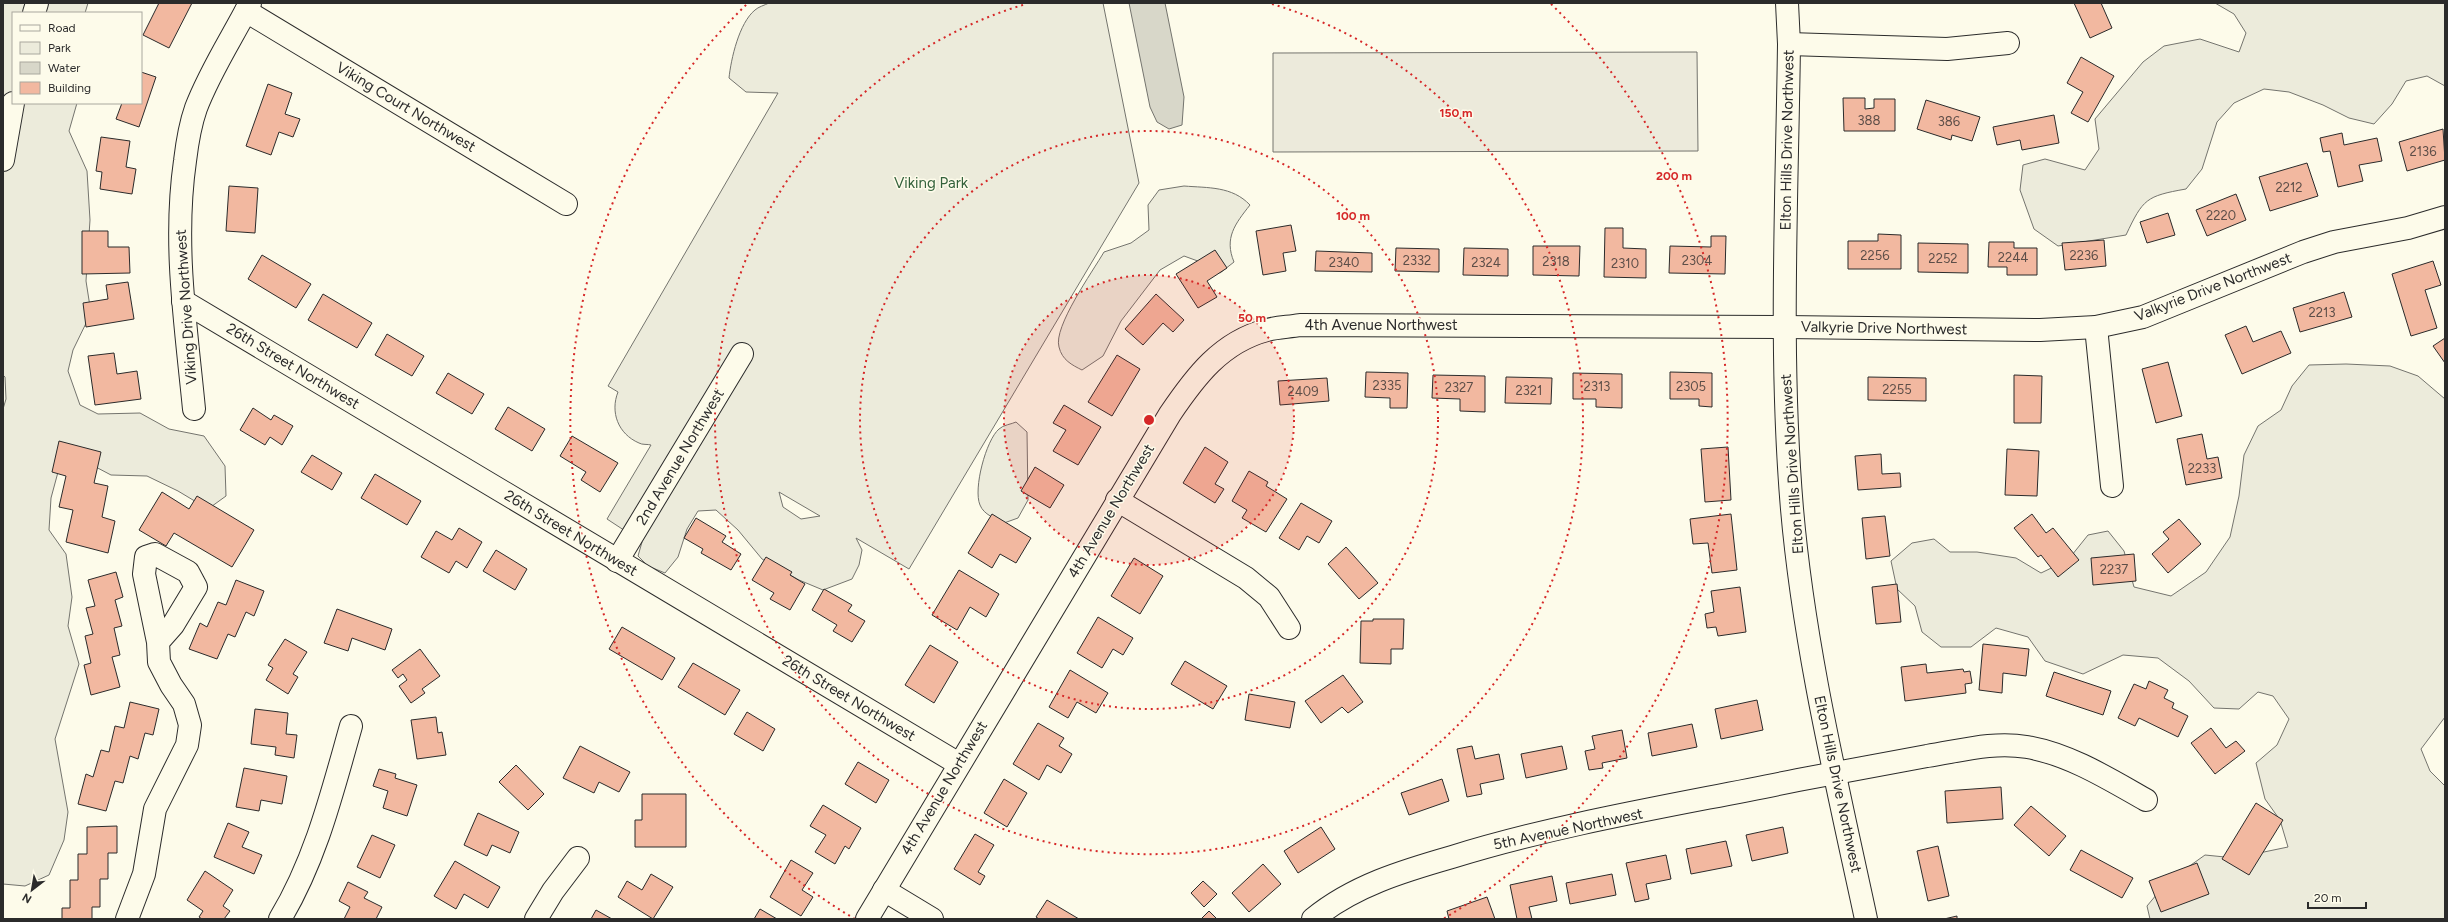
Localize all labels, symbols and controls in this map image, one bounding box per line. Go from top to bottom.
legend [12,12,142,104]
text: Road [48,21,76,35]
text: Park [48,41,71,55]
street label: Elton Hills Drive Northwest [1776,49,1798,231]
street label: Viking Court Northwest [333,58,479,156]
text: Water [48,61,80,75]
text: Building [48,81,91,95]
text: 150 m [1439,106,1473,120]
house number: 388 [1857,113,1881,128]
house number: 386 [1938,114,1960,129]
house number: 2136 [2409,144,2437,159]
text: 200 m [1656,169,1692,183]
park label: Viking Park [894,174,969,192]
house number: 2212 [2275,180,2303,195]
house number: 2220 [2206,208,2236,223]
text: 100 m [1336,209,1370,223]
street label: Viking Drive Northwest [172,228,200,385]
house number: 2256 [1860,248,1890,263]
house number: 2236 [2070,248,2098,263]
street label: Valkyrie Drive Northwest [2132,249,2294,325]
house number: 2244 [1998,250,2028,265]
house number: 2252 [1928,251,1958,266]
house number: 2332 [1403,253,1431,268]
house number: 2304 [1682,253,1712,268]
house number: 2318 [1542,254,1570,269]
house number: 2340 [1329,255,1359,270]
house number: 2324 [1471,255,1501,270]
house number: 2310 [1611,256,1639,271]
house number: 2213 [2309,305,2335,320]
text: 50 m [1238,311,1266,325]
street label: 4th Avenue Northwest [1304,316,1458,334]
street label: Valkyrie Drive Northwest [1801,318,1968,338]
street label: 26th Street Northwest [223,319,363,413]
street label: Elton Hills Drive Northwest [1777,373,1807,555]
house number: 2335 [1373,378,1401,393]
house number: 2313 [1584,379,1610,394]
house number: 2305 [1676,379,1706,394]
house number: 2327 [1445,380,1473,395]
house number: 2255 [1882,382,1912,397]
house number: 2321 [1516,383,1542,398]
house number: 2409 [1287,384,1319,399]
street label: 2nd Avenue Northwest [632,385,728,528]
centre of rings [1142,413,1156,427]
street label: 4th Avenue Northwest [1064,440,1158,581]
house number: 2233 [2188,461,2216,476]
street label: 26th Street Northwest [501,486,641,580]
house number: 2237 [2100,562,2128,577]
street label: 26th Street Northwest [779,651,919,745]
street label: Elton Hills Drive Northwest [1810,694,1866,875]
street label: 4th Avenue Northwest [897,717,991,858]
street label: 5th Avenue Northwest [1492,804,1645,854]
north arrow [12,870,52,910]
scale bar [2308,884,2366,910]
text: N [20,890,34,906]
text: 20 m [2314,891,2342,905]

